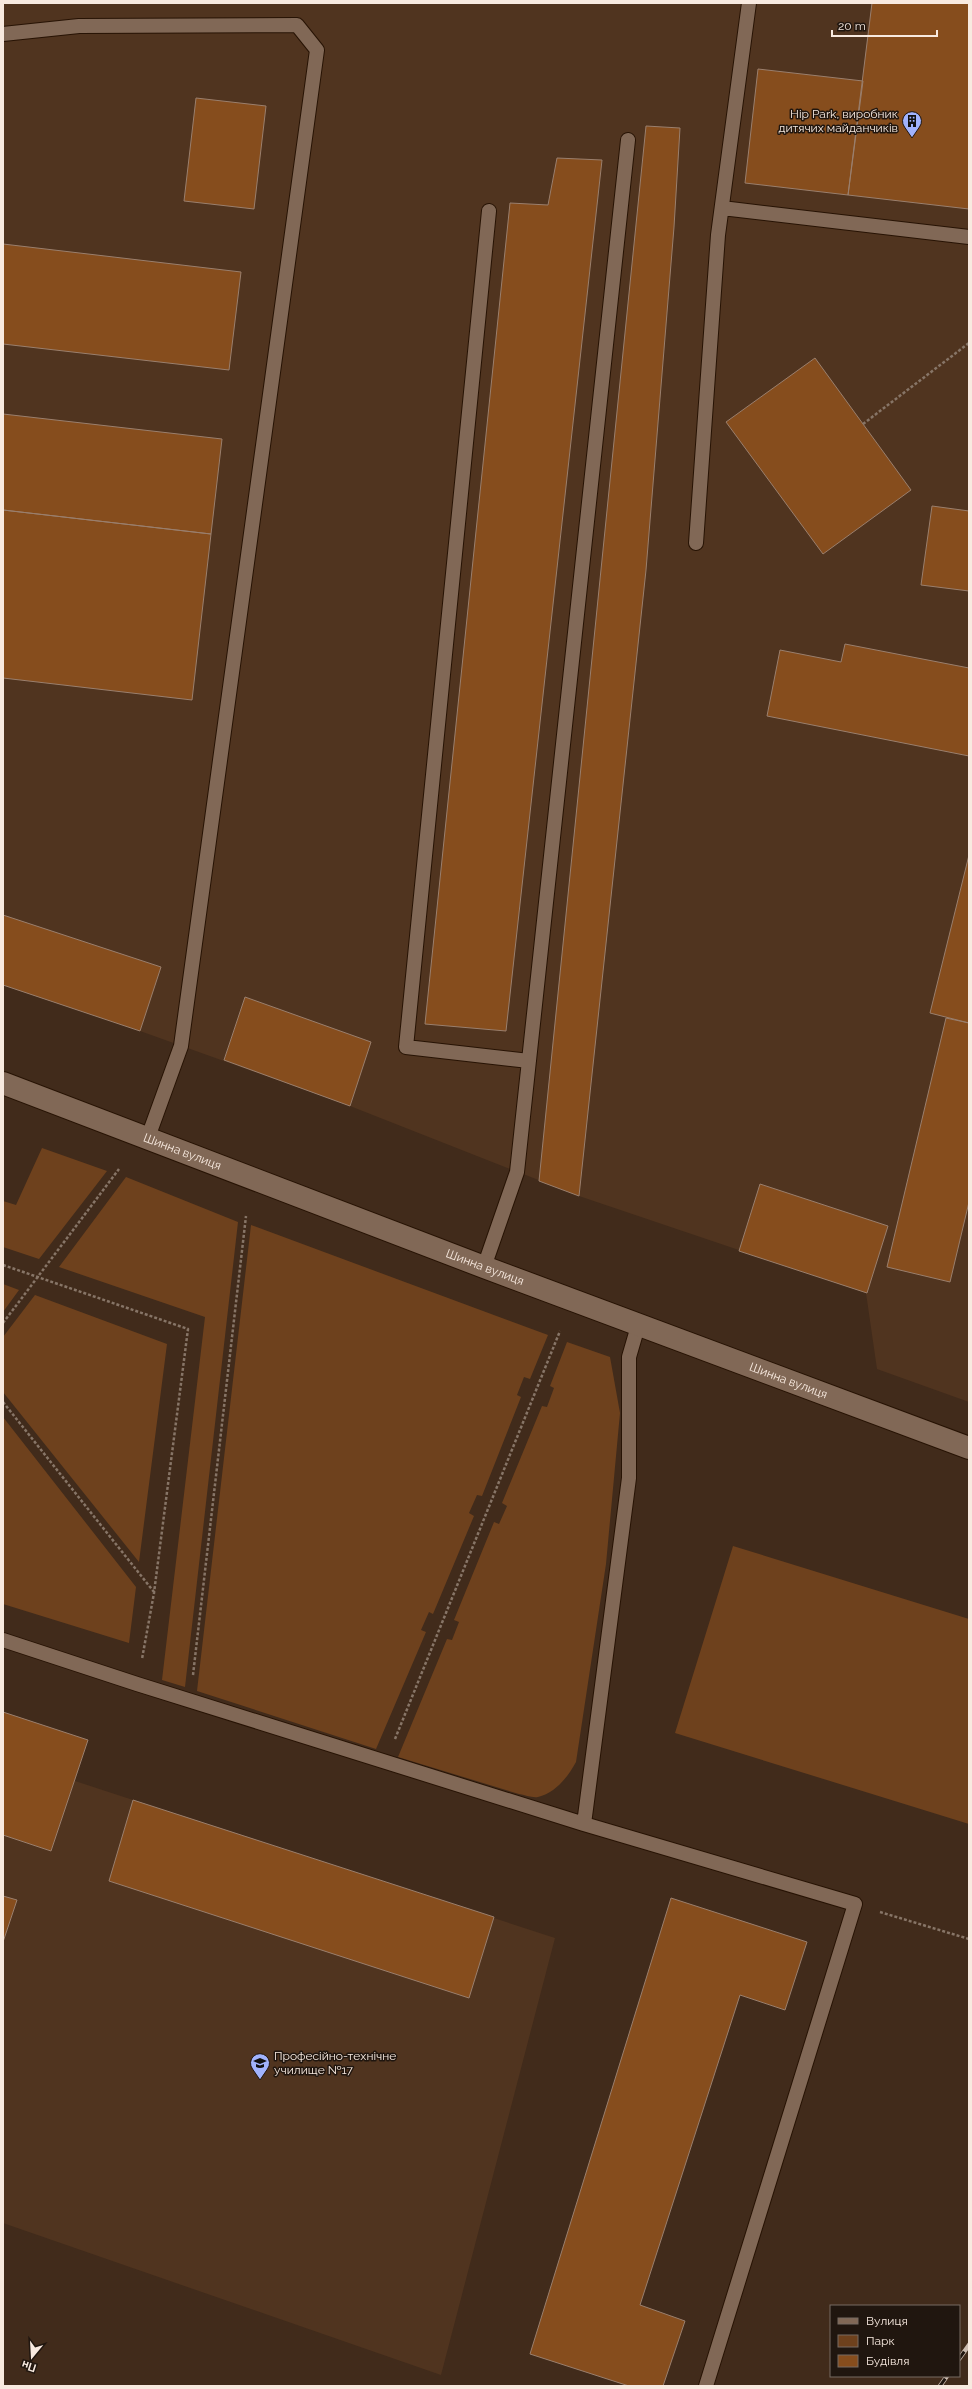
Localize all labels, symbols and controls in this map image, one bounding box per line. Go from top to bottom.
scale bar [832,12,937,38]
text: 20 m [838,19,866,33]
place label: Hip Park, виробник дитячих майданчиків [778,107,898,135]
building icon: Hip Park, виробник дитячих майданчиків [901,110,923,138]
street label: Шинна вулиця [141,1130,223,1173]
street label: Шинна вулиця [444,1246,526,1288]
street label: Шинна вулиця [748,1360,829,1402]
place label: Професійно-технічне училище №17 [274,2049,396,2077]
school or university icon: Професійно-технічне училище №17 [249,2052,271,2080]
legend [830,2305,960,2377]
text: Вулиця [866,2314,908,2328]
text: Парк [866,2334,895,2348]
north arrow [12,2337,52,2377]
text: Будівля [866,2354,909,2368]
text: Пн [20,2358,38,2374]

